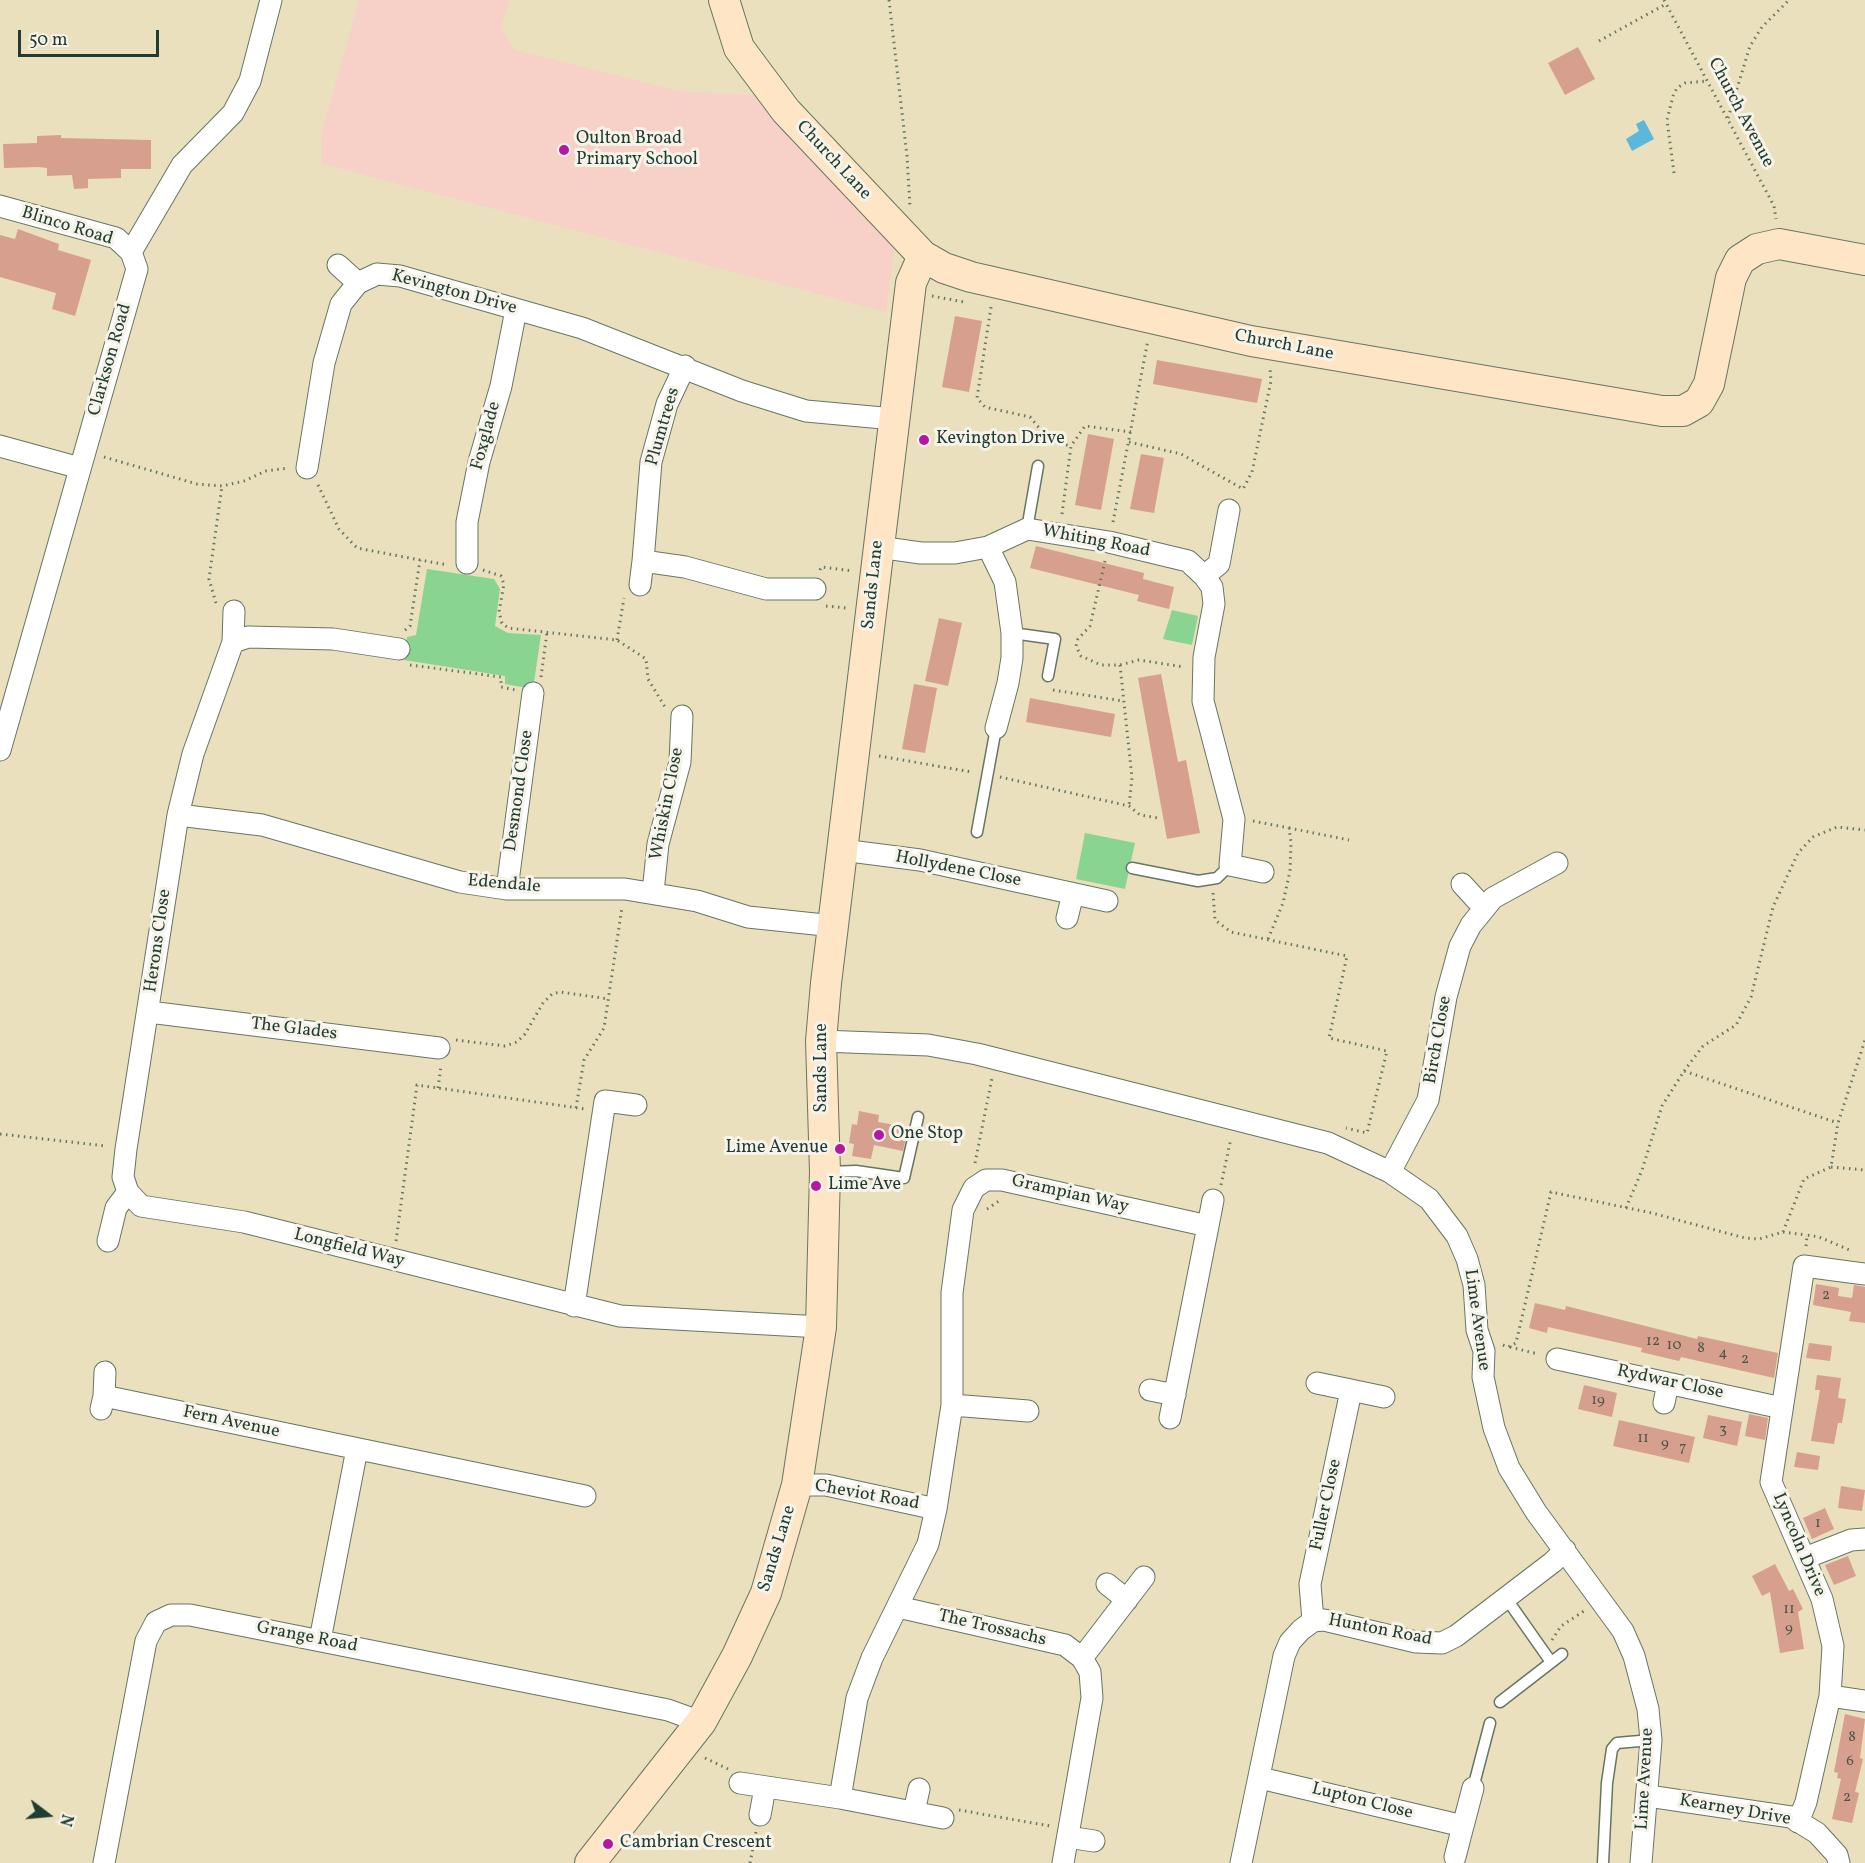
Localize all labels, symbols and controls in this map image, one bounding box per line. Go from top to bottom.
scale bar [21,18,162,56]
text: 50 m [29,28,68,53]
street label: Church Avenue [1702,55,1778,171]
street label: Church Lane [791,117,875,205]
place label: Oulton Broad Primary School [576,129,698,172]
marker: Oulton Broad Primary School [557,143,571,157]
street label: Blinco Road [19,203,115,251]
street label: Kevington Drive [389,266,519,320]
street label: Clarkson Road [85,301,137,419]
street label: Church Lane [1233,326,1335,366]
street label: Plumtrees [643,385,685,469]
street label: Foxglade [468,399,506,473]
place label: Kevington Drive [936,429,1065,451]
marker: Kevington Drive [917,433,931,447]
street label: Whiting Road [1040,521,1152,563]
street label: Sands Lane [859,539,889,631]
street label: Desmond Close [501,729,539,853]
street label: Whiskin Close [646,746,690,862]
street label: Hollydene Close [893,847,1023,893]
street label: Edendale [467,871,541,899]
street label: Herons Close [141,888,177,994]
street label: Birch Close [1421,994,1457,1086]
street label: The Glades [250,1014,338,1046]
street label: Sands Lane [812,1023,834,1113]
place label: One Stop [891,1124,963,1146]
marker: One Stop [872,1128,886,1142]
place label: Lime Avenue [726,1138,828,1160]
marker: Lime Avenue [833,1142,847,1156]
street label: Grampian Way [1009,1171,1131,1219]
place label: Lime Ave [828,1175,901,1197]
marker: Lime Ave [809,1179,823,1193]
street label: Longfield Way [291,1225,407,1273]
street label: Lime Avenue [1458,1268,1494,1372]
house number: 2 [1822,1287,1830,1305]
house number: 12 [1646,1333,1660,1351]
house number: 10 [1667,1337,1681,1355]
house number: 8 [1697,1340,1705,1358]
house number: 4 [1719,1345,1727,1363]
house number: 2 [1741,1351,1749,1369]
street label: Rydwar Close [1615,1361,1725,1405]
house number: 19 [1591,1392,1605,1410]
street label: Fern Avenue [181,1402,281,1444]
house number: 3 [1719,1421,1727,1439]
house number: 11 [1637,1430,1649,1448]
house number: 9 [1661,1435,1669,1453]
house number: 7 [1679,1439,1687,1457]
street label: Fuller Close [1307,1457,1347,1553]
street label: Cheviot Road [813,1476,921,1516]
street label: Lyncoln Drive [1766,1490,1830,1600]
street label: Sands Lane [755,1503,801,1595]
house number: 1 [1815,1515,1821,1533]
house number: 11 [1783,1601,1795,1619]
street label: The Trossachs [936,1606,1048,1652]
street label: Hunton Road [1326,1610,1434,1652]
street label: Grange Road [255,1618,359,1658]
house number: 9 [1785,1620,1793,1638]
street label: Lime Avenue [1633,1727,1659,1831]
house number: 8 [1848,1729,1856,1747]
house number: 6 [1846,1753,1854,1771]
street label: Lupton Close [1309,1779,1415,1825]
north arrow [18,1785,78,1845]
house number: 2 [1843,1789,1851,1807]
street label: Kearney Drive [1678,1791,1792,1831]
text: N [53,1811,77,1829]
place label: Cambrian Crescent [620,1833,772,1855]
marker: Cambrian Crescent [601,1837,615,1851]

